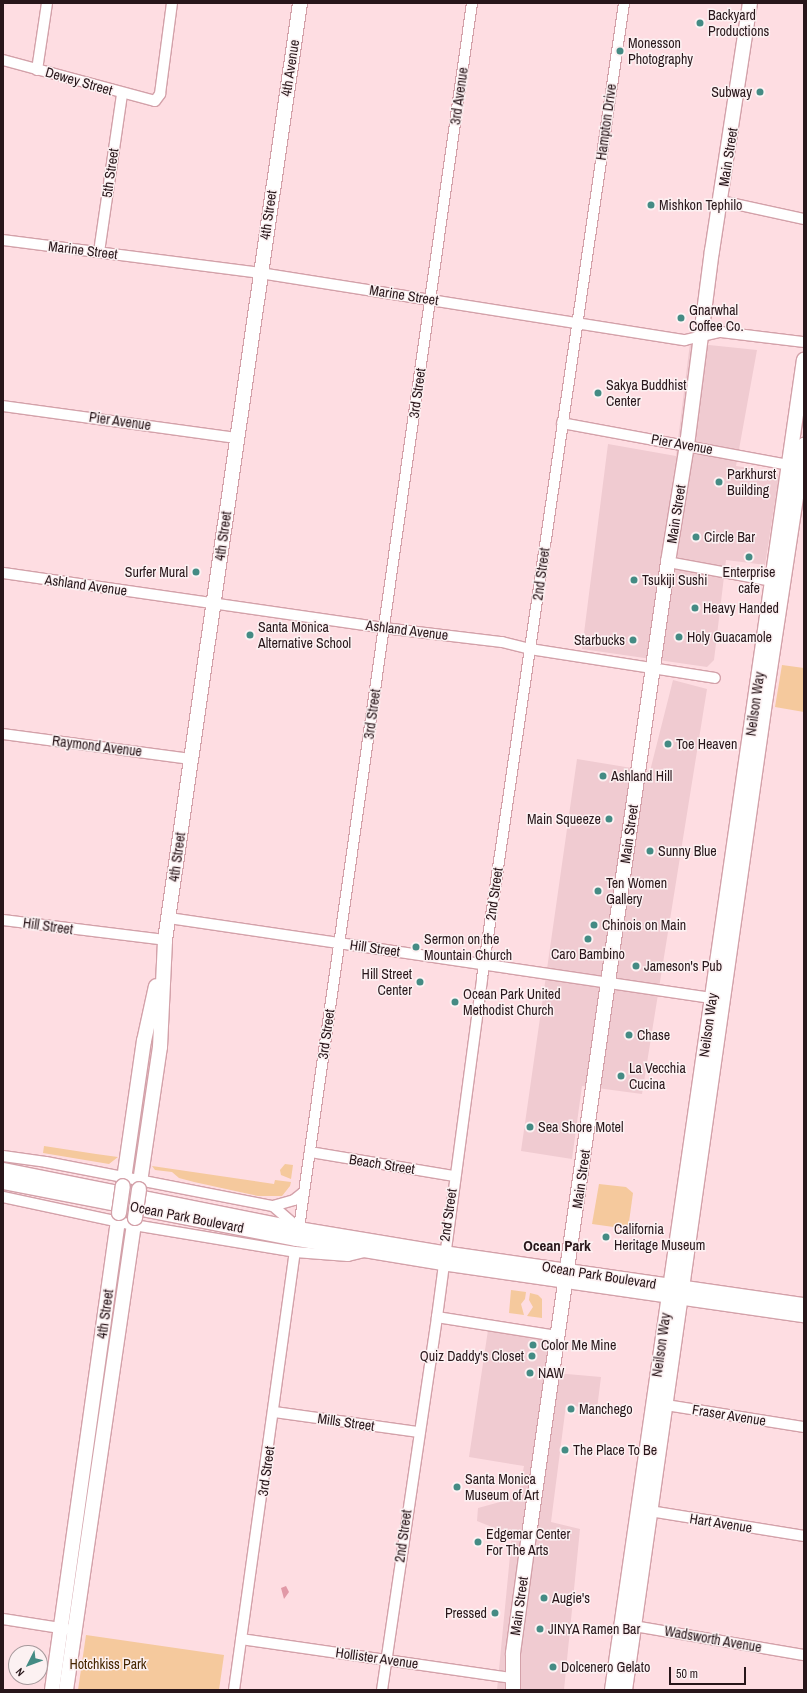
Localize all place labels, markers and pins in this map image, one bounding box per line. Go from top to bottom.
place label: Backyard Productions [708,7,769,40]
marker: Backyard Productions [695,18,705,28]
place label: Monesson Photography [628,35,693,68]
marker: Monesson Photography [615,46,625,56]
place label: Subway [711,84,752,100]
marker: Subway [755,87,765,97]
place label: Mishkon Tephilo [659,197,743,213]
marker: Mishkon Tephilo [646,200,656,210]
place label: Gnarwhal Coffee Co. [689,302,744,334]
marker: Gnarwhal Coffee Co. [676,313,686,323]
place label: Sakya Buddhist Center [606,377,686,410]
marker: Sakya Buddhist Center [593,388,603,398]
place label: Parkhurst Building [727,466,776,498]
marker: Parkhurst Building [714,477,724,487]
place label: Circle Bar [704,529,755,545]
marker: Circle Bar [691,532,701,542]
marker: Enterprise cafe [744,552,754,562]
place label: Surfer Mural [125,564,188,580]
place label: Enterprise cafe [723,564,775,596]
marker: Surfer Mural [191,567,201,577]
place label: Tsukiji Sushi [642,572,707,588]
marker: Tsukiji Sushi [629,575,639,585]
place label: Heavy Handed [703,600,779,616]
marker: Heavy Handed [690,603,700,613]
place label: Santa Monica Alternative School [258,619,351,652]
place label: Holy Guacamole [687,629,772,645]
marker: Santa Monica Alternative School [245,630,255,640]
place label: Starbucks [574,632,625,648]
marker: Holy Guacamole [674,632,684,642]
marker: Starbucks [628,635,638,645]
place label: Toe Heaven [676,736,737,752]
marker: Toe Heaven [663,739,673,749]
place label: Ashland Hill [611,768,672,784]
marker: Ashland Hill [598,771,608,781]
place label: Main Squeeze [527,811,601,827]
marker: Main Squeeze [604,814,614,824]
place label: Sunny Blue [658,843,717,859]
marker: Sunny Blue [645,846,655,856]
place label: Ten Women Gallery [606,875,667,908]
marker: Ten Women Gallery [593,886,603,896]
place label: Chinois on Main [602,917,686,933]
marker: Chinois on Main [589,920,599,930]
place label: Sermon on the Mountain Church [424,931,512,964]
marker: Caro Bambino [583,934,593,944]
marker: Sermon on the Mountain Church [411,942,421,952]
place label: Caro Bambino [551,946,625,962]
place label: Jameson's Pub [644,958,722,974]
marker: Jameson's Pub [631,961,641,971]
place label: Hill Street Center [362,966,412,998]
marker: Hill Street Center [415,977,425,987]
place label: Ocean Park United Methodist Church [463,986,561,1018]
marker: Ocean Park United Methodist Church [450,997,460,1007]
place label: Chase [637,1027,670,1043]
marker: Chase [624,1030,634,1040]
place label: La Vecchia Cucina [629,1060,686,1092]
marker: La Vecchia Cucina [616,1071,626,1081]
place label: Sea Shore Motel [538,1119,624,1135]
marker: Sea Shore Motel [525,1122,535,1132]
place label: California Heritage Museum [614,1221,705,1254]
marker: California Heritage Museum [601,1232,611,1242]
place label: Color Me Mine [541,1337,616,1353]
marker: Color Me Mine [528,1340,538,1350]
place label: Quiz Daddy's Closet [420,1348,524,1364]
marker: Quiz Daddy's Closet [527,1351,537,1361]
place label: NAW [538,1365,564,1381]
marker: NAW [525,1368,535,1378]
place label: Manchego [579,1401,633,1417]
marker: Manchego [566,1404,576,1414]
place label: The Place To Be [573,1442,657,1458]
marker: The Place To Be [560,1445,570,1455]
place label: Santa Monica Museum of Art [465,1471,540,1504]
marker: Santa Monica Museum of Art [452,1482,462,1492]
place label: Edgemar Center For The Arts [486,1526,570,1558]
marker: Edgemar Center For The Arts [473,1537,483,1547]
place label: Augie's [552,1590,590,1606]
marker: Augie's [539,1593,549,1603]
place label: Pressed [445,1605,487,1621]
marker: Pressed [490,1608,500,1618]
place label: JINYA Ramen Bar [548,1621,641,1637]
marker: JINYA Ramen Bar [535,1624,545,1634]
place label: Dolcenero Gelato [561,1659,650,1675]
marker: Dolcenero Gelato [548,1662,558,1672]

